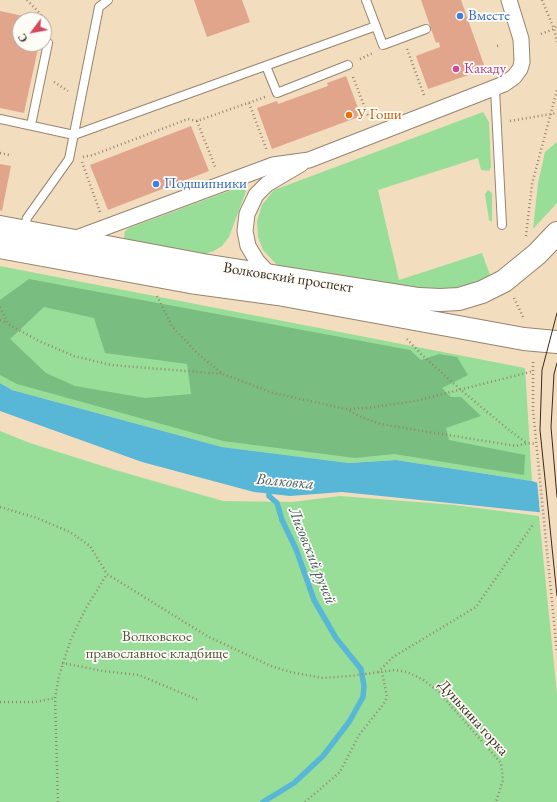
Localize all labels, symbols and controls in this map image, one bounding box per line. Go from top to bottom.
place label: Вместе [468,7,510,25]
marker: Вместе [455,11,465,21]
north arrow [12,12,52,52]
text: С [15,31,31,45]
place label: Какаду [464,60,506,78]
marker: Какаду [451,64,461,74]
place label: У Гоши [357,106,402,124]
marker: У Гоши [344,110,354,120]
place label: Подшипники [164,175,247,193]
marker: Подшипники [151,179,161,189]
street label: Волковский проспект [222,259,354,297]
water label: Волковка [255,470,315,494]
water label: Лиговский ручей [284,505,340,607]
park label: Волковское православное кладбище [86,628,228,663]
street label: Дунькина горка [434,676,512,760]

